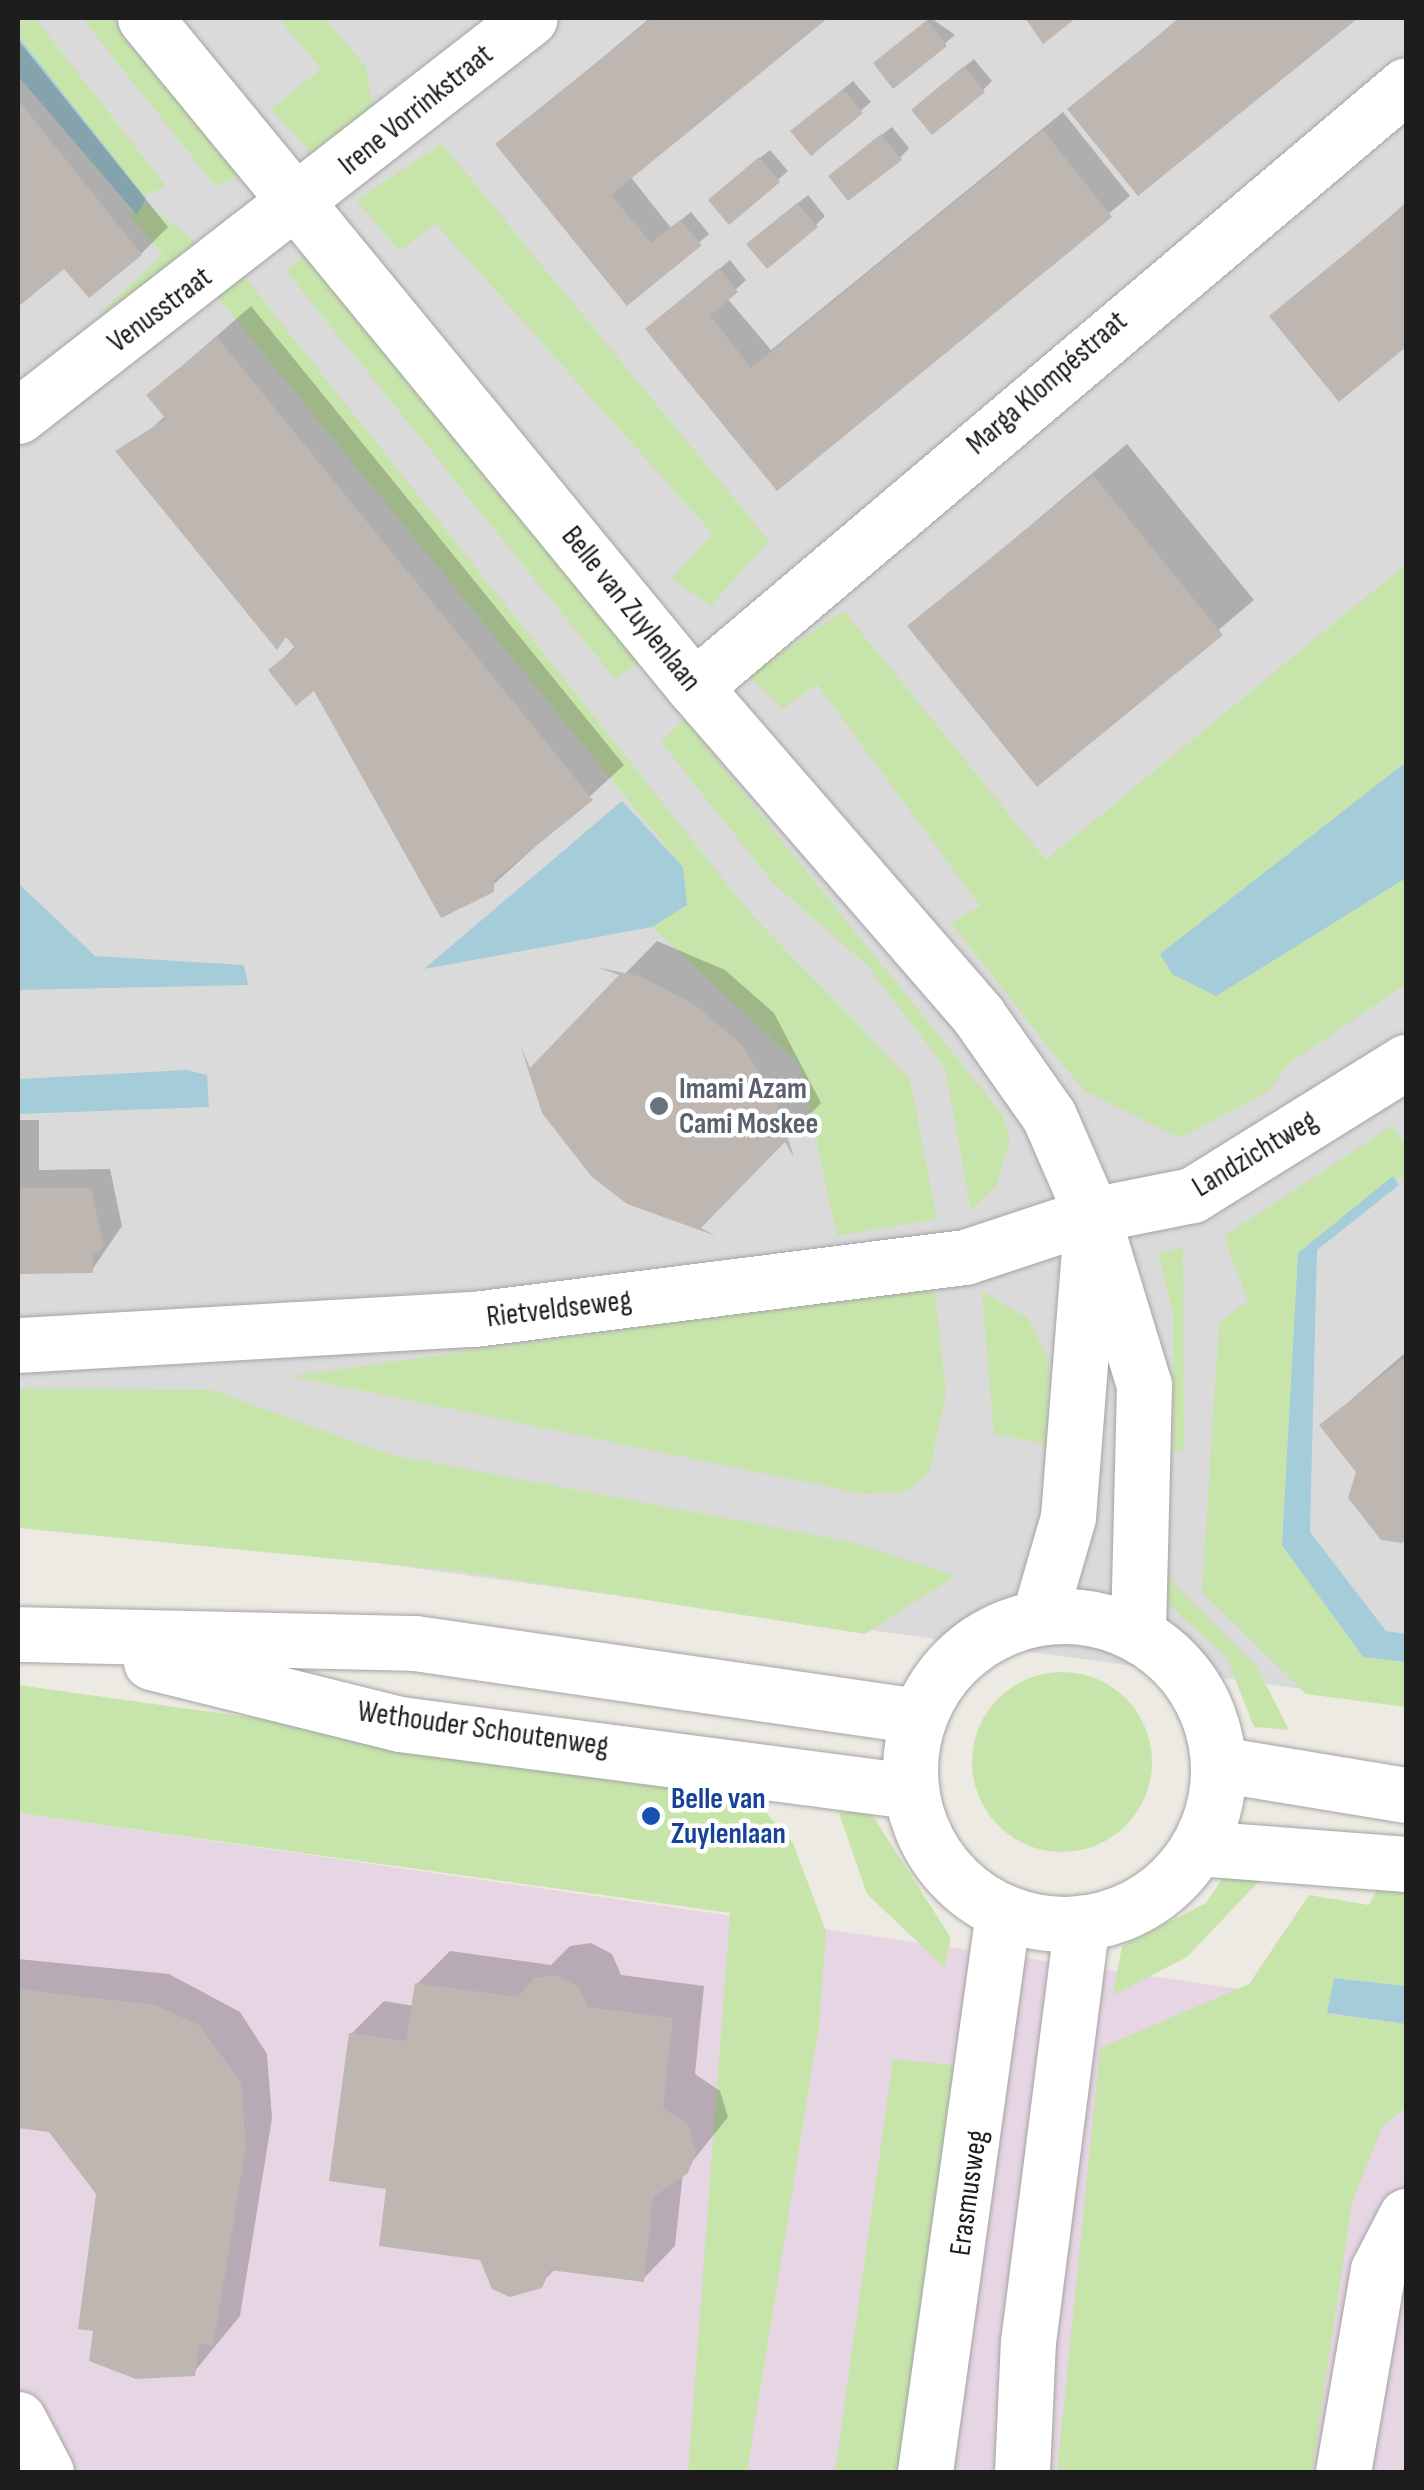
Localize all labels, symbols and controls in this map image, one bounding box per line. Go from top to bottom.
street label: Irene Vorrinkstraat [332,37,500,183]
street label: Venusstraat [101,259,219,361]
street label: Marga Klompéstraat [959,304,1135,462]
street label: Belle van Zuylenlaan [553,519,709,699]
place label: Imami Azam Cami Moskee [679,1071,818,1142]
marker: Imami Azam Cami Moskee [648,1095,670,1117]
street label: Landzichtweg [1186,1103,1324,1205]
street label: Rietveldseweg [485,1282,633,1336]
street label: Wethouder Schoutenweg [355,1694,611,1764]
place label: Belle van Zuylenlaan [671,1781,786,1852]
marker: Belle van Zuylenlaan [640,1805,662,1827]
street label: Erasmusweg [942,2128,996,2258]

